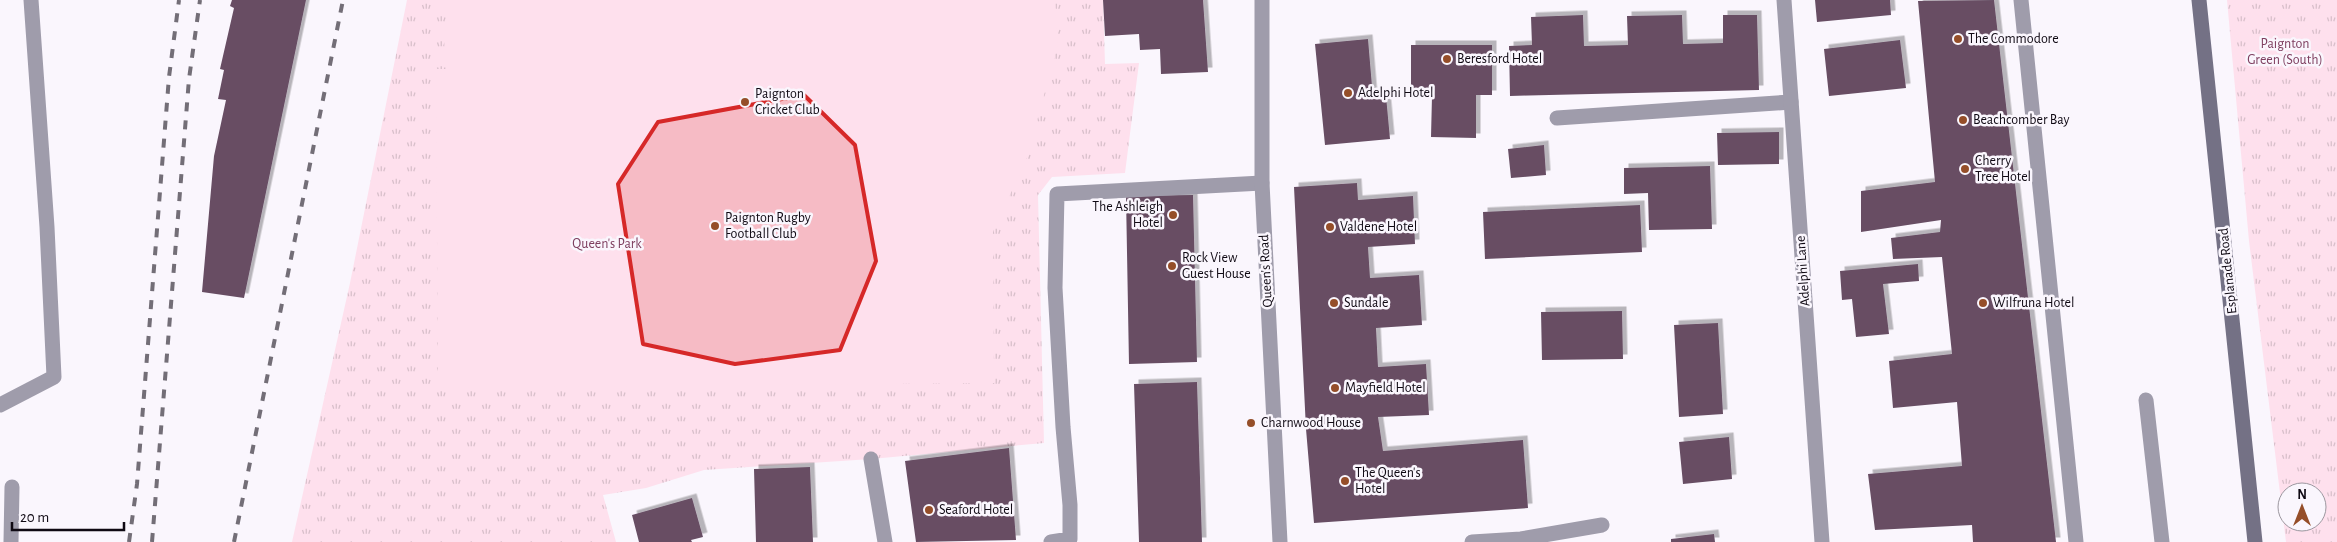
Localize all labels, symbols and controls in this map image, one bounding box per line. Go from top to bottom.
place label: The Commodore [1968,32,2059,46]
marker: The Commodore [1952,33,1964,45]
park label: Paignton Green (South) [2247,37,2323,67]
place label: Beresford Hotel [1457,52,1542,66]
marker: Beresford Hotel [1441,53,1453,65]
place label: Adelphi Hotel [1358,86,1433,100]
place label: Paignton Cricket Club [755,87,820,117]
marker: Adelphi Hotel [1342,87,1354,99]
marker: Paignton Cricket Club [739,96,751,108]
place label: Beachcomber Bay [1973,113,2070,127]
marker: Beachcomber Bay [1957,114,1969,126]
place label: Cherry Tree Hotel [1975,154,2031,184]
marker: Cherry Tree Hotel [1959,163,1971,175]
place label: The Ashleigh Hotel [1092,200,1163,230]
marker: The Ashleigh Hotel [1167,209,1179,221]
place label: Paignton Rugby Football Club [725,211,811,241]
marker: Paignton Rugby Football Club [709,220,721,232]
place label: Valdene Hotel [1340,220,1417,234]
marker: Valdene Hotel [1324,221,1336,233]
street label: Esplanade Road [2217,227,2239,315]
street label: Queen's Road [1257,234,1275,308]
street label: Adelphi Lane [1794,235,1812,307]
park label: Queen's Park [572,237,642,251]
place label: Rock View Guest House [1182,251,1251,281]
marker: Rock View Guest House [1166,260,1178,272]
place label: Sundale [1344,296,1388,310]
place label: Wilfruna Hotel [1993,296,2074,310]
marker: Sundale [1328,297,1340,309]
marker: Wilfruna Hotel [1977,297,1989,309]
place label: Mayfield Hotel [1345,381,1426,395]
marker: Mayfield Hotel [1329,382,1341,394]
place label: Charnwood House [1261,416,1361,430]
marker: Charnwood House [1245,417,1257,429]
place label: The Queen's Hotel [1355,466,1421,496]
marker: The Queen's Hotel [1339,475,1351,487]
north arrow [2277,482,2327,532]
text: N [2297,488,2307,502]
scale bar [12,500,125,532]
place label: Seaford Hotel [939,503,1013,517]
marker: Seaford Hotel [923,504,935,516]
text: 20 m [20,510,49,525]

